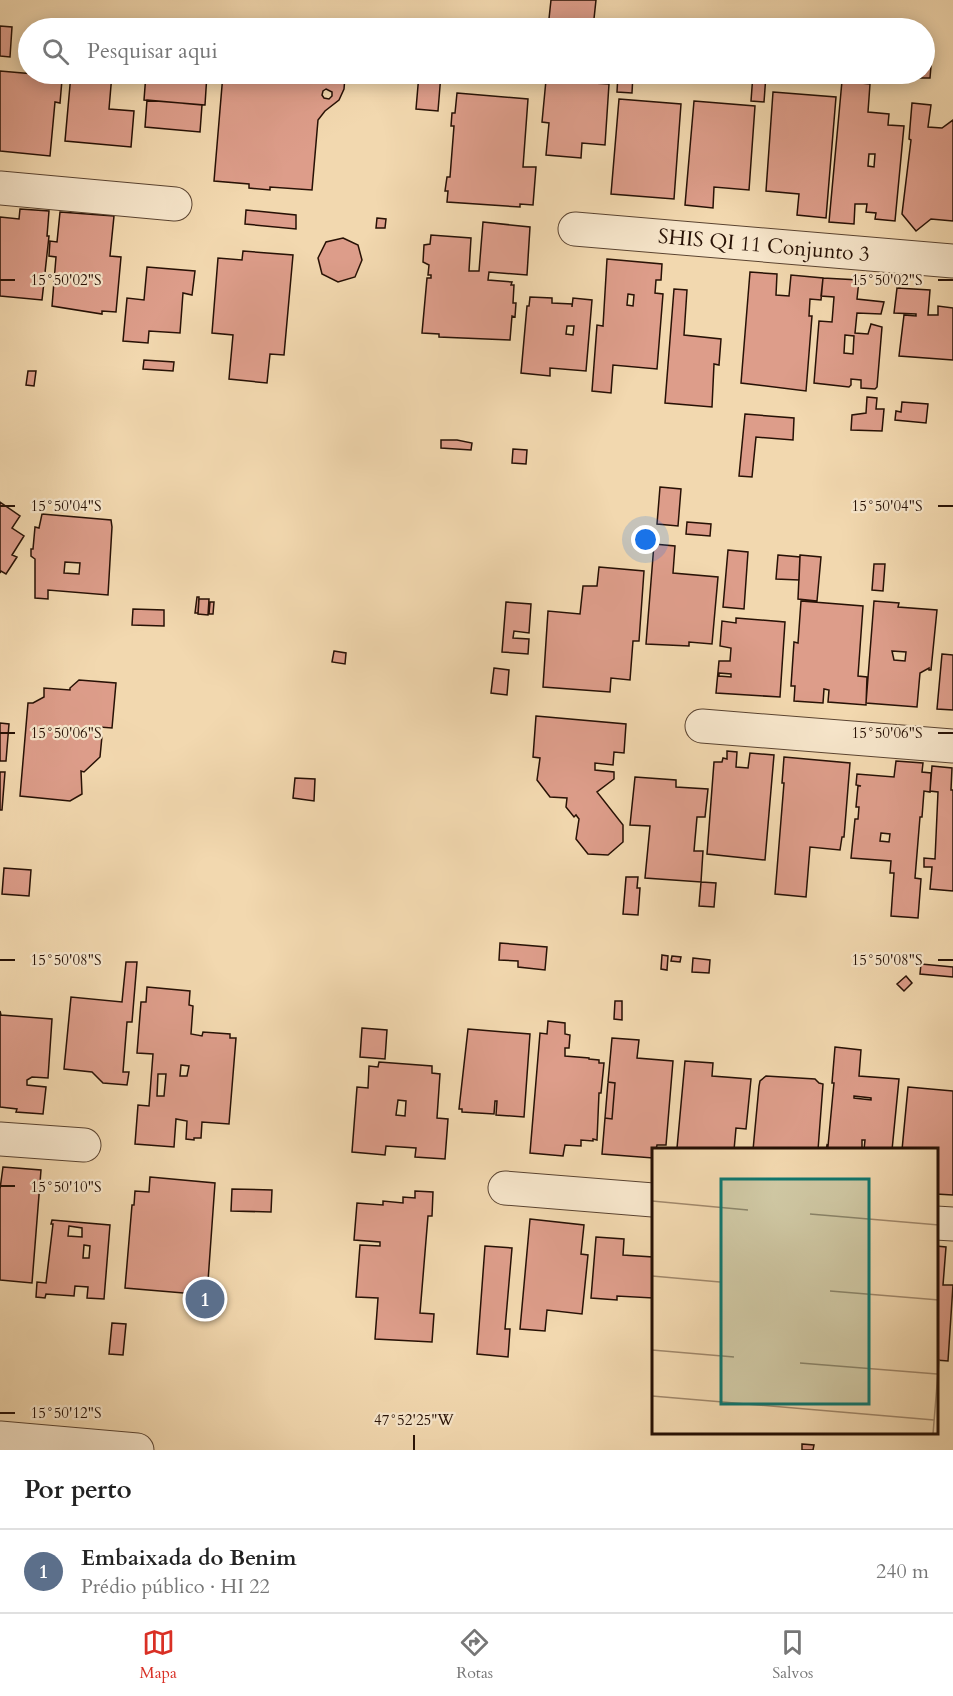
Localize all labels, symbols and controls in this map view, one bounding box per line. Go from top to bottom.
search box [18,18,935,84]
icon: search [39,35,72,68]
text: Pesquisar aqui [87,36,218,66]
street label: SHIS QI 11 Conjunto 3 [657,222,871,269]
text: 15°50'02"S [31,270,101,290]
text: 15°50'02"S [852,270,922,290]
text: 15°50'04"S [31,496,101,516]
text: 15°50'04"S [852,496,922,516]
your location [631,525,660,554]
text: 15°50'06"S [31,723,101,743]
text: 15°50'06"S [852,723,922,743]
text: 15°50'08"S [31,950,101,970]
text: 15°50'08"S [852,950,922,970]
inset map [652,1148,938,1435]
text: 15°50'10"S [31,1177,101,1197]
pin: 1 [186,1276,224,1322]
text: 15°50'12"S [31,1403,101,1423]
text: 47°52'25"W [374,1410,454,1430]
text: Por perto [24,1472,132,1507]
text: Embaixada do Benim [81,1543,296,1573]
text: 1 [38,1558,49,1585]
text: 240 m [876,1558,929,1585]
text: Prédio público · HI 22 [81,1573,270,1600]
tab: Mapa [140,1626,177,1684]
tab: Rotas [456,1626,493,1684]
tab: Salvos [772,1626,813,1684]

